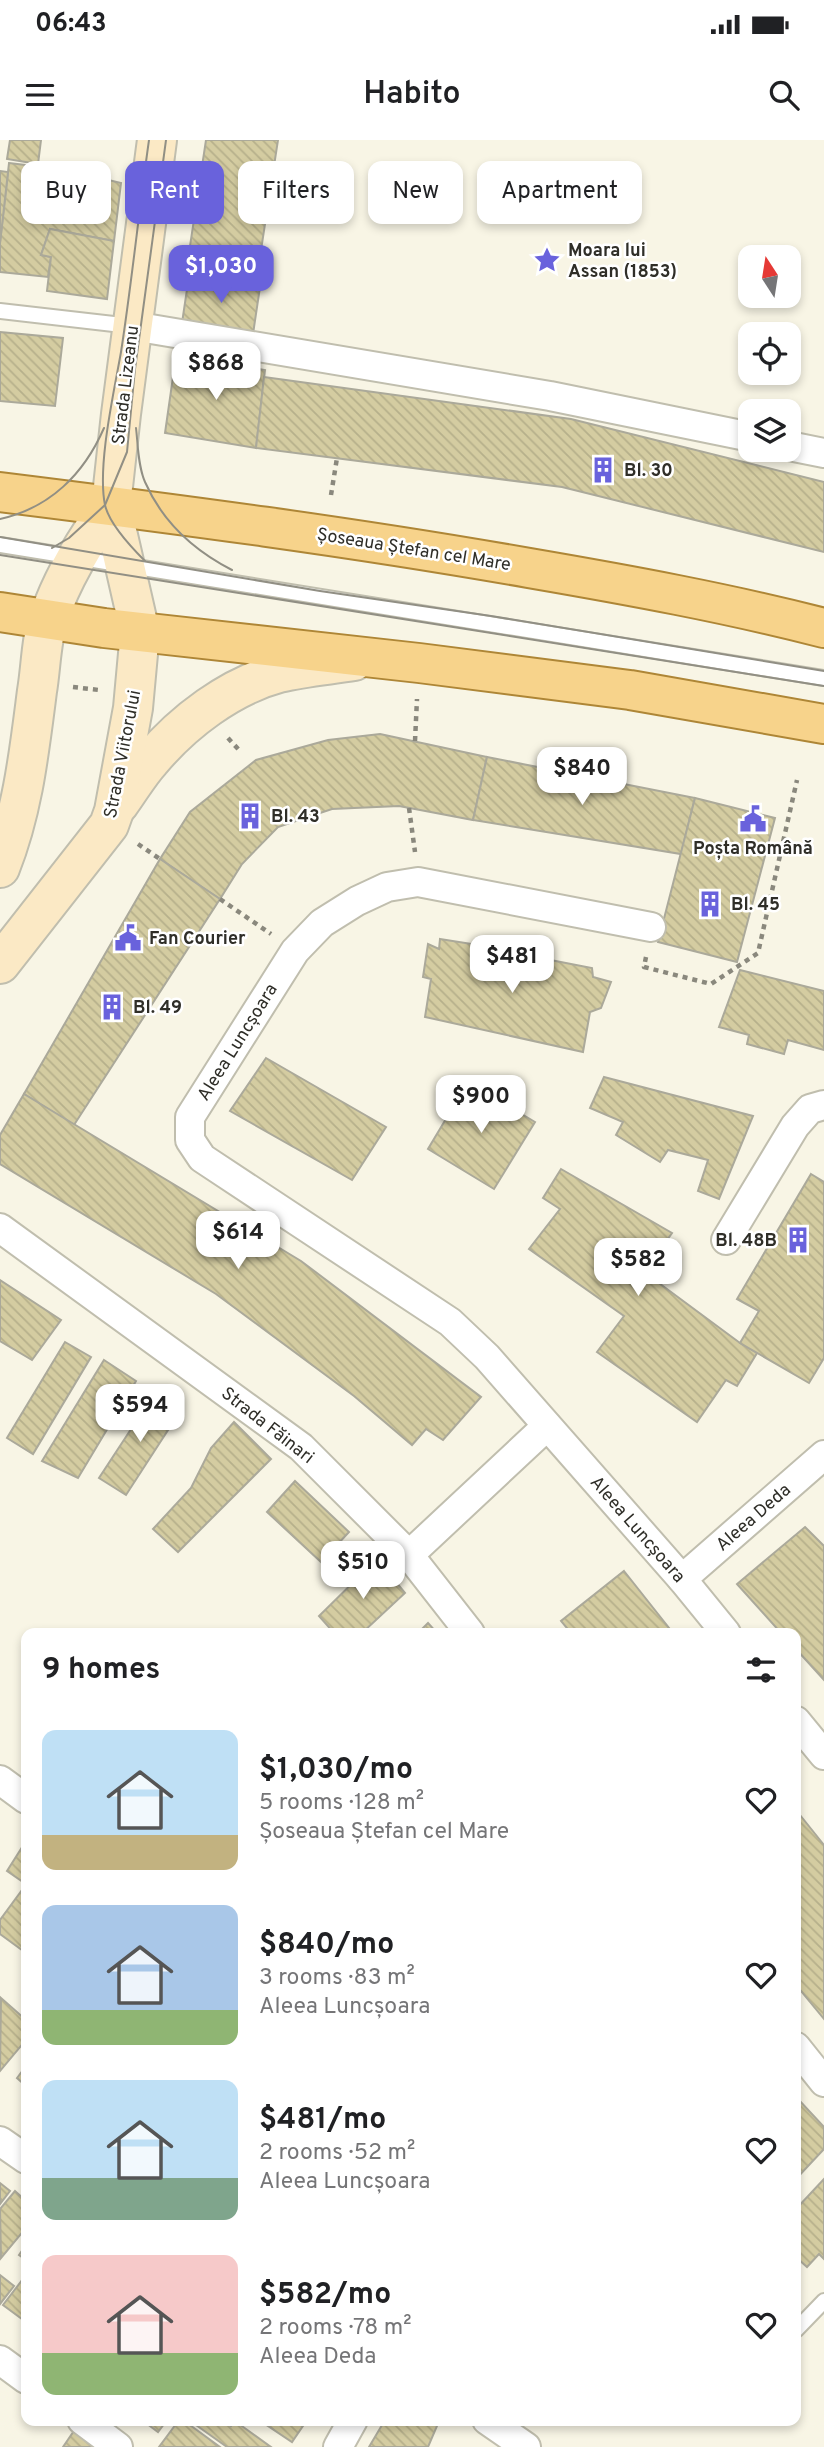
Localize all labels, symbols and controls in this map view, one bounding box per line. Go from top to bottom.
text: 06:43 [35,8,107,41]
text: Habito [363,75,461,115]
icon: menu [21,76,59,114]
icon: search [765,76,803,114]
chip: Buy [21,161,111,224]
chip: Rent [125,161,224,224]
chip: Filters [238,161,354,224]
chip: New [368,161,463,224]
chip: Apartment [477,161,642,224]
place label: Moara lui Assan (1853) [568,240,677,284]
place icon: Moara lui Assan (1853) [532,245,562,275]
north arrow [738,245,802,308]
map controls [738,245,801,462]
pin: $1,030 [164,246,278,305]
text: $1,030 [185,253,257,282]
button: locate [738,322,801,385]
street label: Strada Lizeanu [108,324,145,446]
pin: $868 [175,342,257,402]
text: $868 [188,350,244,379]
button: layers [738,399,801,462]
building icon: Bl. 30 [588,455,618,485]
place label: Bl. 30 [624,460,673,483]
street label: Șoseaua Ștefan cel Mare [315,524,512,577]
street label: Strada Viitorului [100,688,147,820]
pin: $840 [541,748,623,807]
text: $840 [553,755,611,784]
building icon: Bl. 43 [235,801,265,831]
public building icon: Poșta Română [738,804,768,834]
place label: Bl. 43 [271,806,320,829]
place label: Poșta Română [693,838,813,861]
building icon: Bl. 45 [695,889,725,919]
place label: Bl. 45 [731,894,780,917]
public building icon: Fan Courier [113,923,143,953]
place label: Fan Courier [149,928,246,951]
pin: $481 [471,936,553,995]
text: $481 [486,943,538,972]
street label: Aleea Luncșoara [193,980,284,1106]
building icon: Bl. 49 [97,992,127,1022]
place label: Bl. 49 [133,997,182,1020]
pin: $900 [440,1076,522,1135]
text: $900 [452,1083,510,1112]
pin: $614 [197,1212,279,1271]
text: $614 [212,1219,264,1248]
building icon: Bl. 48B [783,1225,813,1255]
place label: Bl. 48B [715,1230,777,1253]
pin: $582 [597,1238,679,1298]
text: $582 [610,1246,666,1275]
street label: Strada Făinari [216,1383,318,1470]
pin: $594 [99,1384,181,1444]
text: $594 [112,1392,168,1421]
street label: Aleea Luncșoara [584,1472,690,1588]
street label: Aleea Deda [712,1479,796,1557]
pin: $510 [322,1542,404,1601]
text: $510 [337,1549,389,1578]
icon: filters [742,1651,780,1689]
text: 9 homes [42,1652,160,1689]
text: $1,030/mo [259,1752,413,1789]
icon: home [98,1758,182,1842]
icon: heart [742,1781,780,1819]
text: 5 rooms · 128 m² [259,1789,424,1818]
text: Șoseaua Ștefan cel Mare [259,1818,509,1847]
text: $840/mo [259,1927,394,1964]
icon: home [98,1933,182,2017]
icon: heart [742,1956,780,1994]
text: 3 rooms · 83 m² [259,1964,415,1993]
text: Aleea Luncșoara [259,1993,430,2022]
text: $481/mo [259,2102,386,2139]
icon: home [98,2108,182,2192]
icon: heart [742,2131,780,2169]
text: 2 rooms · 52 m² [259,2139,415,2168]
text: Aleea Luncșoara [259,2168,430,2197]
text: $582/mo [259,2277,391,2314]
icon: home [98,2283,182,2367]
icon: heart [742,2306,780,2344]
text: 2 rooms · 78 m² [259,2314,412,2343]
text: Aleea Deda [259,2343,376,2372]

